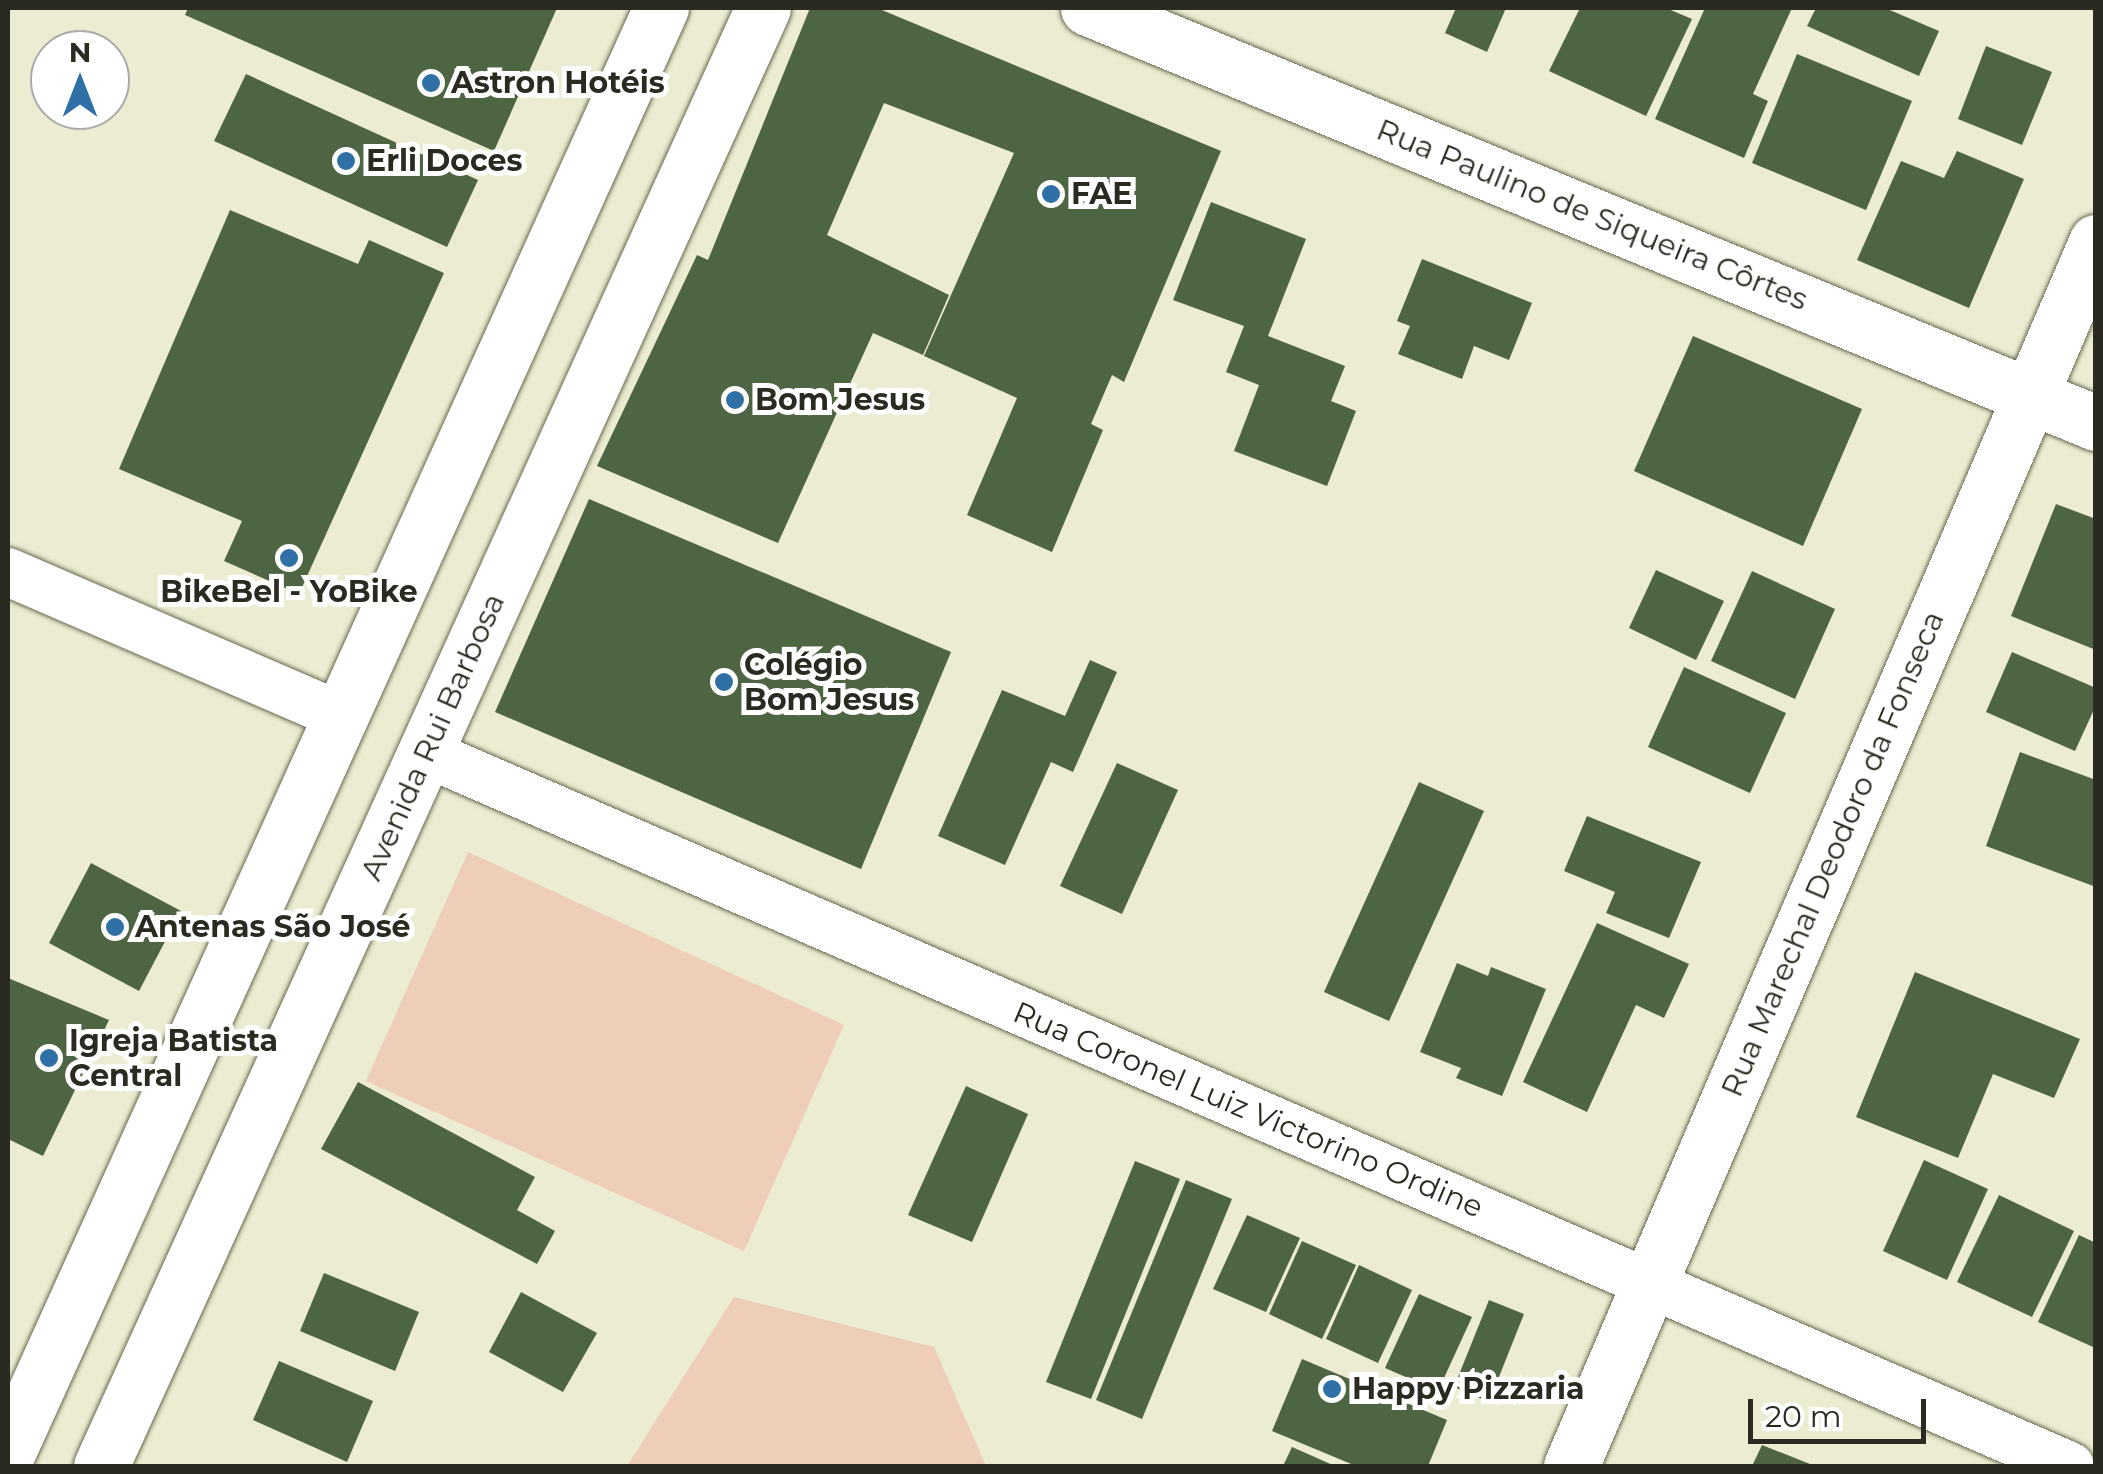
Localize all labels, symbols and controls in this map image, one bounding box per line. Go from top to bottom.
north arrow [30,30,130,130]
text: N [69,35,91,69]
place label: Astron Hotéis [451,65,665,101]
marker: Astron Hotéis [420,72,442,94]
street label: Rua Paulino de Siqueira Côrtes [1371,112,1813,318]
place label: Erli Doces [366,143,522,179]
marker: Erli Doces [335,150,357,172]
place label: FAE [1071,176,1132,212]
marker: FAE [1040,183,1062,205]
place label: Bom Jesus [755,382,925,418]
marker: Bom Jesus [724,389,746,411]
marker: BikeBel - YoBike [278,547,300,569]
place label: BikeBel - YoBike [160,574,418,610]
street label: Avenida Rui Barbosa [353,588,513,886]
street label: Rua Marechal Deodoro da Fonseca [1714,606,1952,1102]
place label: Colégio Bom Jesus [744,647,914,718]
marker: Colégio Bom Jesus [713,671,735,693]
place label: Antenas São José [135,909,410,945]
marker: Antenas São José [104,916,126,938]
street label: Rua Coronel Luiz Victorino Ordine [1008,994,1488,1226]
place label: Igreja Batista Central [69,1023,278,1094]
marker: Igreja Batista Central [38,1047,60,1069]
place label: Happy Pizzaria [1352,1371,1585,1407]
marker: Happy Pizzaria [1321,1378,1343,1400]
scale bar [1753,1379,1930,1441]
text: 20 m [1765,1398,1842,1435]

